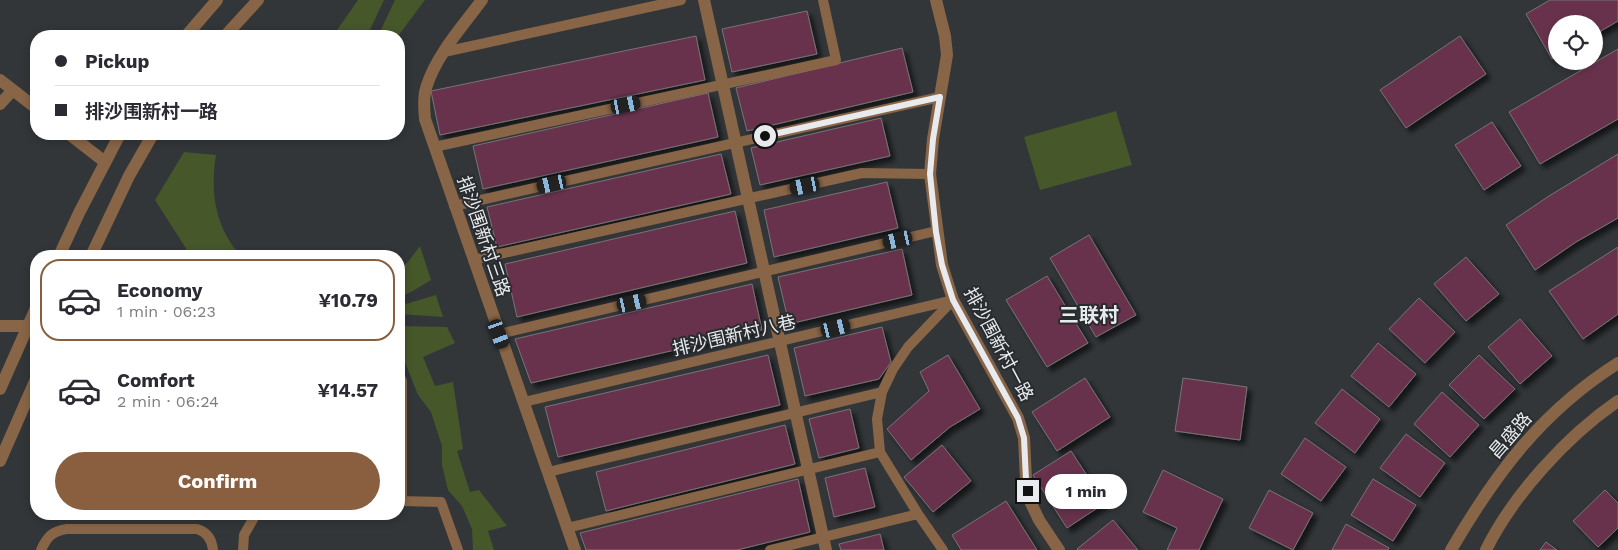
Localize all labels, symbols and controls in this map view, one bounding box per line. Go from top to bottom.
map controls [1548,15,1603,70]
button: locate [1548,15,1603,70]
text: Pickup [85,50,149,73]
car [609,95,642,115]
text: 排沙围新村一路 [85,100,218,123]
route start [754,125,776,147]
street label: 排沙围新村三路 [454,173,514,299]
car [535,173,568,195]
car [788,176,821,196]
car [881,229,914,251]
icon: car [57,278,102,323]
text: Economy [117,279,202,302]
street label: 排沙围新村一路 [960,283,1038,405]
text: ¥10.79 [318,289,378,312]
car [615,292,648,314]
text: 1 min · 06:23 [117,302,216,321]
district label: 三联村 [1059,303,1119,327]
street label: 排沙围新村八巷 [670,311,798,359]
car [486,317,511,351]
car [819,317,852,339]
icon: car [57,368,102,413]
text: Comfort [117,369,195,392]
text: ¥14.57 [317,379,378,402]
text: 2 min · 06:24 [117,392,219,411]
street label: 昌盛路 [1484,408,1536,462]
button: Confirm [55,452,380,510]
callout: 1 min [1046,474,1128,508]
route end [1017,480,1039,502]
text: 1 min [1065,482,1107,501]

